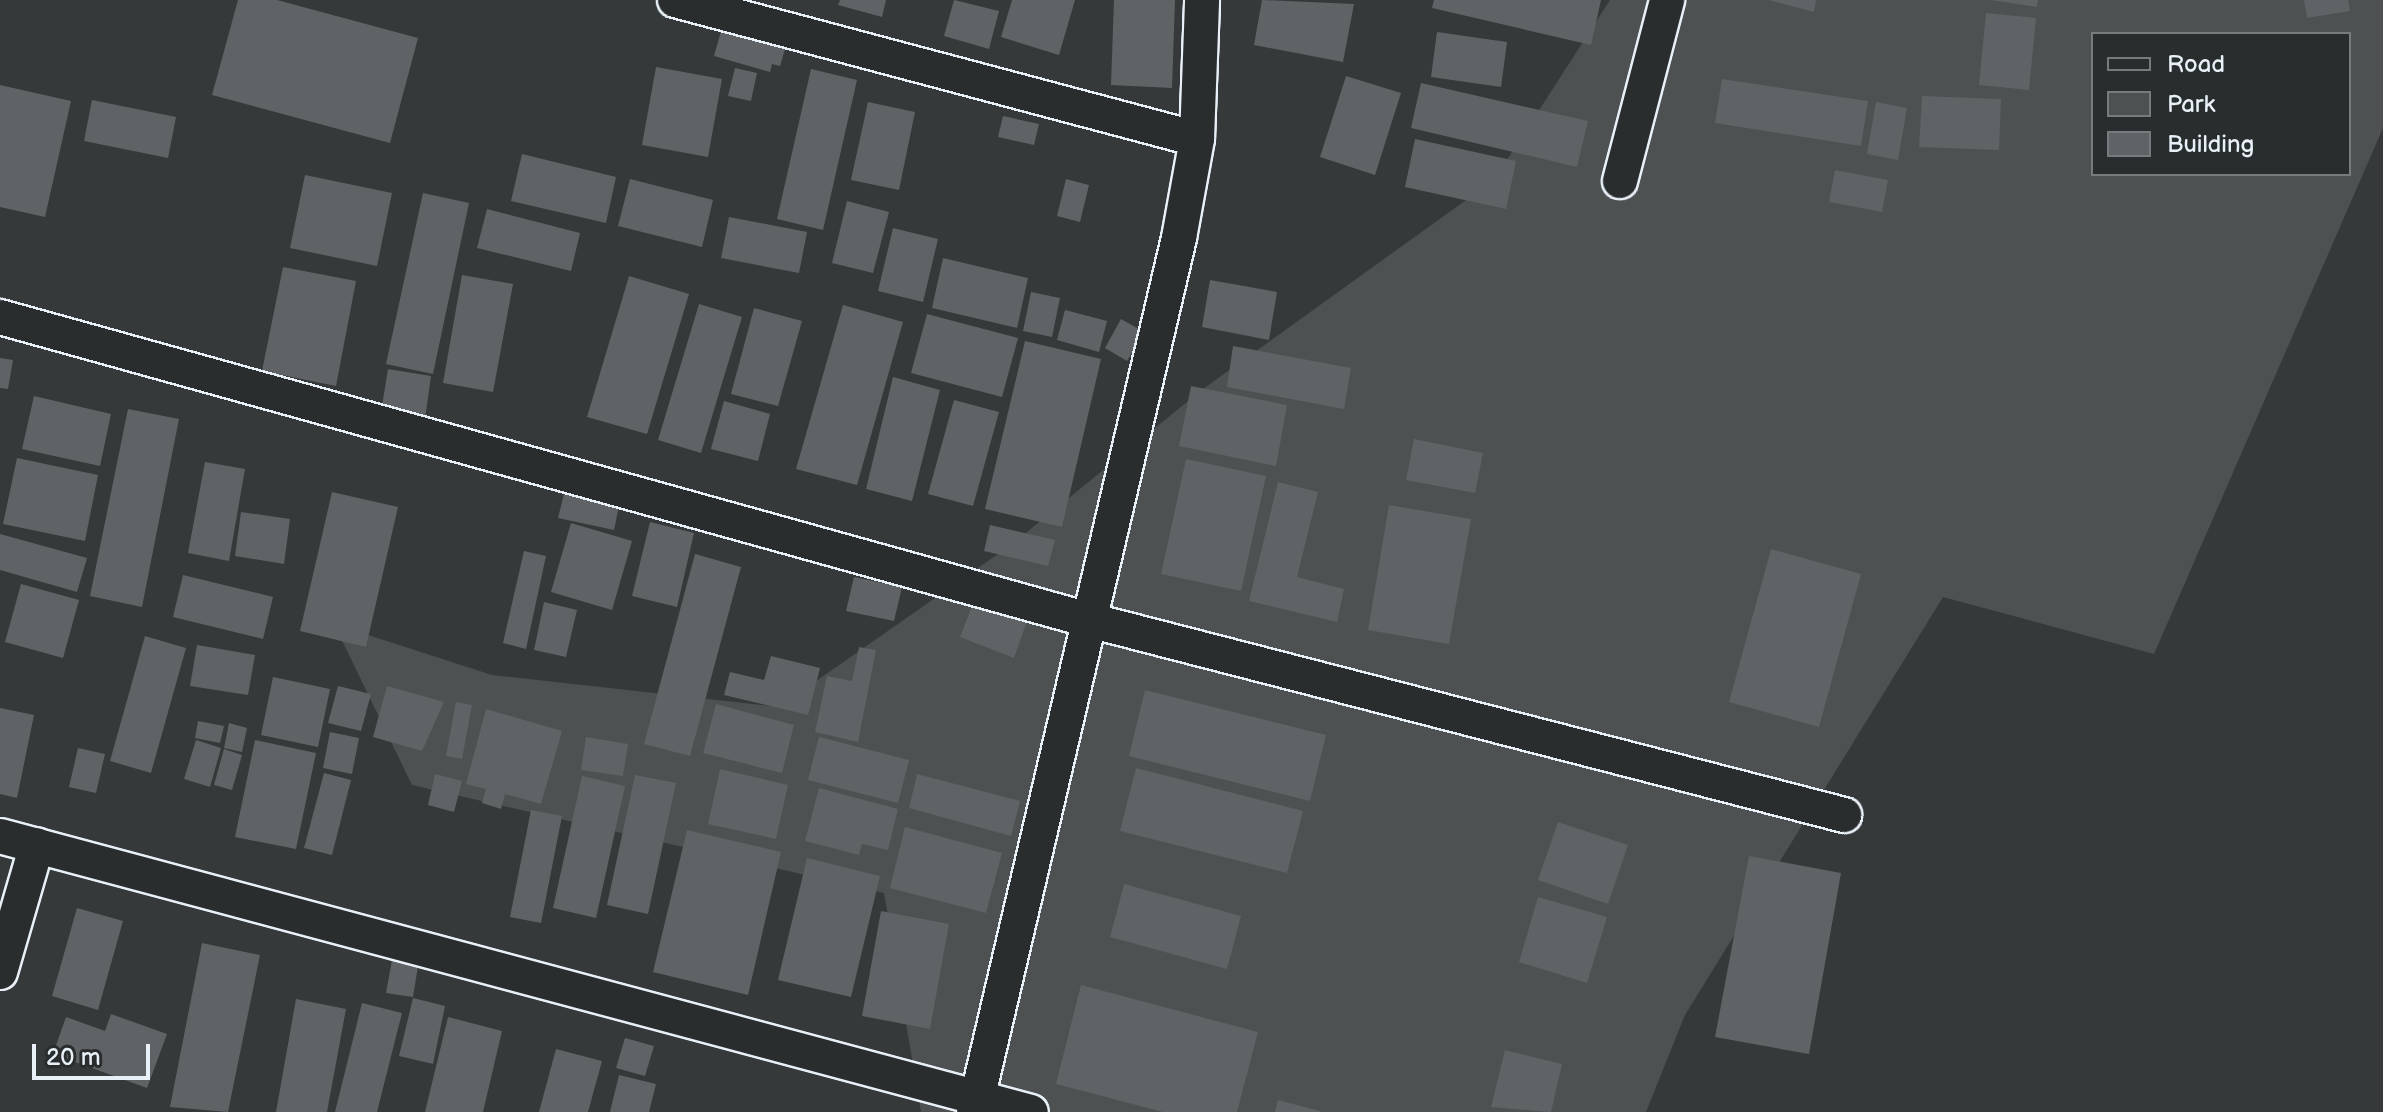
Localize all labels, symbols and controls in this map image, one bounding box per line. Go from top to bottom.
legend [2091,32,2351,176]
text: Road [2167,50,2225,79]
text: Park [2167,90,2215,119]
text: Building [2167,130,2254,159]
scale bar [36,1028,154,1078]
text: 20 m [46,1043,101,1072]

